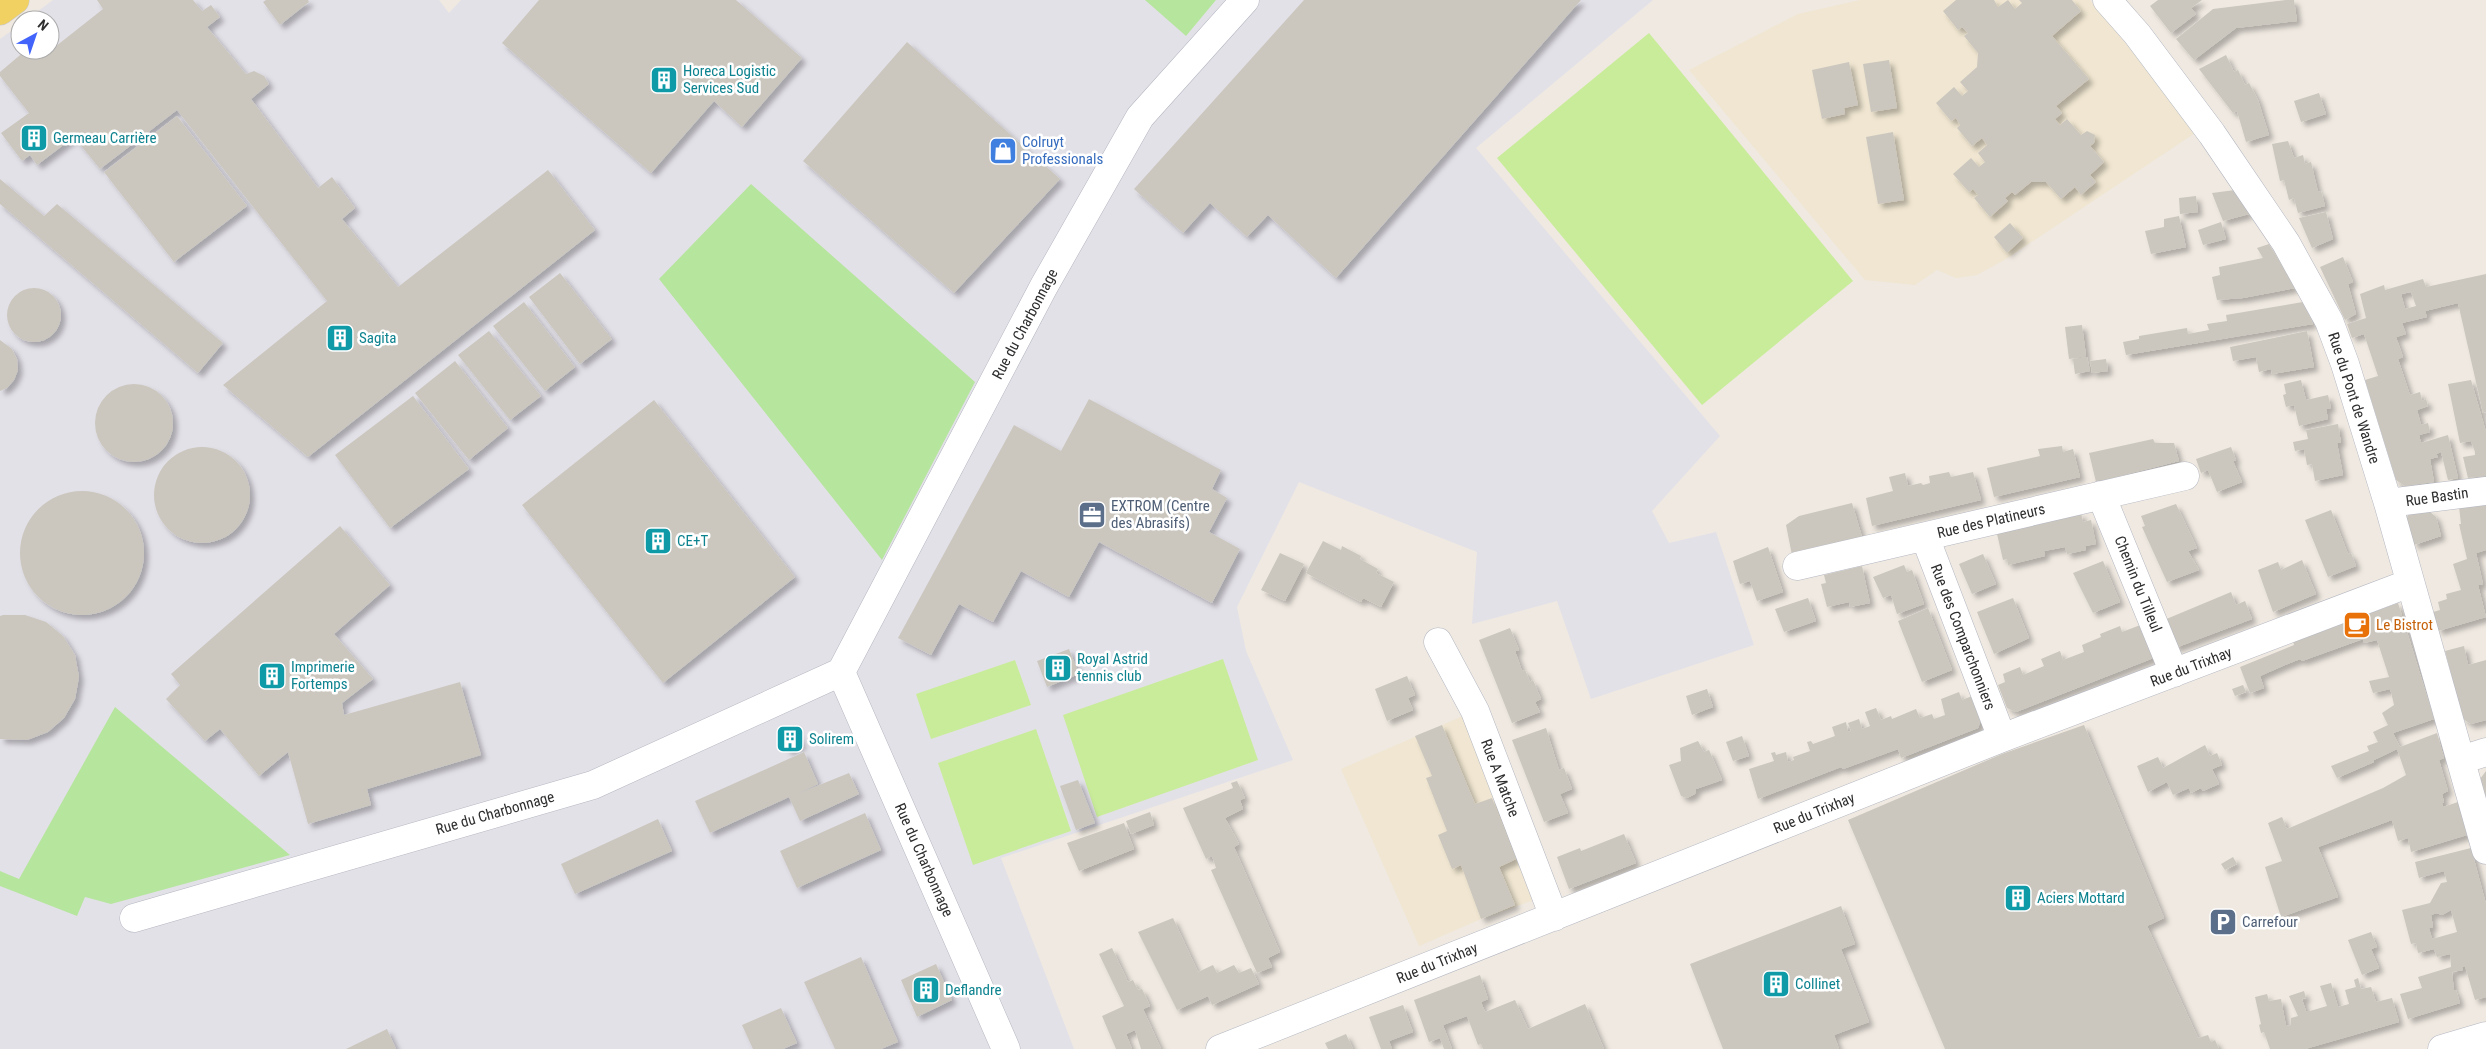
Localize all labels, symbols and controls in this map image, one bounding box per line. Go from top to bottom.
north arrow [10,10,60,60]
text: N [35,16,52,34]
place label: Horeca Logistic Services Sud [683,62,776,97]
building icon: Horeca Logistic Services Sud [649,65,679,95]
building icon: Germeau Carrière [19,123,49,153]
place label: Germeau Carrière [53,129,156,147]
place label: Colruyt Professionals [1022,133,1103,168]
shop icon: Colruyt Professionals [988,136,1018,166]
street label: Rue du Charbonnage [988,266,1062,382]
building icon: Sagita [325,323,355,353]
place label: Sagita [359,329,396,347]
street label: Rue du Pont de Wandre [2324,330,2384,466]
street label: Rue Bastin [2405,484,2469,510]
place label: EXTROM (Centre des Abrasifs) [1111,497,1210,532]
office icon: EXTROM (Centre des Abrasifs) [1077,500,1107,530]
street label: Rue des Platineurs [1935,500,2047,542]
building icon: CE+T [643,526,673,556]
place label: CE+T [677,532,708,550]
street label: Chemin du Tilleul [2111,533,2165,635]
street label: Rue des Comparchonniers [1927,561,1999,713]
cafe icon: Le Bistrot [2342,610,2372,640]
place label: Le Bistrot [2376,616,2433,634]
street label: Rue du Trixhay [2148,643,2234,691]
place label: Royal Astrid tennis club [1077,650,1148,685]
building icon: Royal Astrid tennis club [1043,653,1073,683]
place label: Imprimerie Fortemps [291,658,355,693]
building icon: Imprimerie Fortemps [257,661,287,691]
building icon: Solirem [775,724,805,754]
place label: Solirem [809,730,854,748]
street label: Rue A Matche [1477,737,1523,819]
street label: Rue du Charbonnage [434,787,556,839]
street label: Rue du Trixhay [1771,789,1857,837]
street label: Rue du Charbonnage [891,800,957,920]
building icon: Aciers Mottard [2003,883,2033,913]
place label: Aciers Mottard [2037,889,2125,907]
parking icon: Carrefour [2208,907,2238,937]
place label: Carrefour [2242,913,2298,931]
street label: Rue du Trixhay [1394,939,1480,987]
building icon: Collinet [1761,969,1791,999]
building icon: Deflandre [911,975,941,1005]
place label: Collinet [1795,975,1840,993]
place label: Deflandre [945,981,1002,999]

